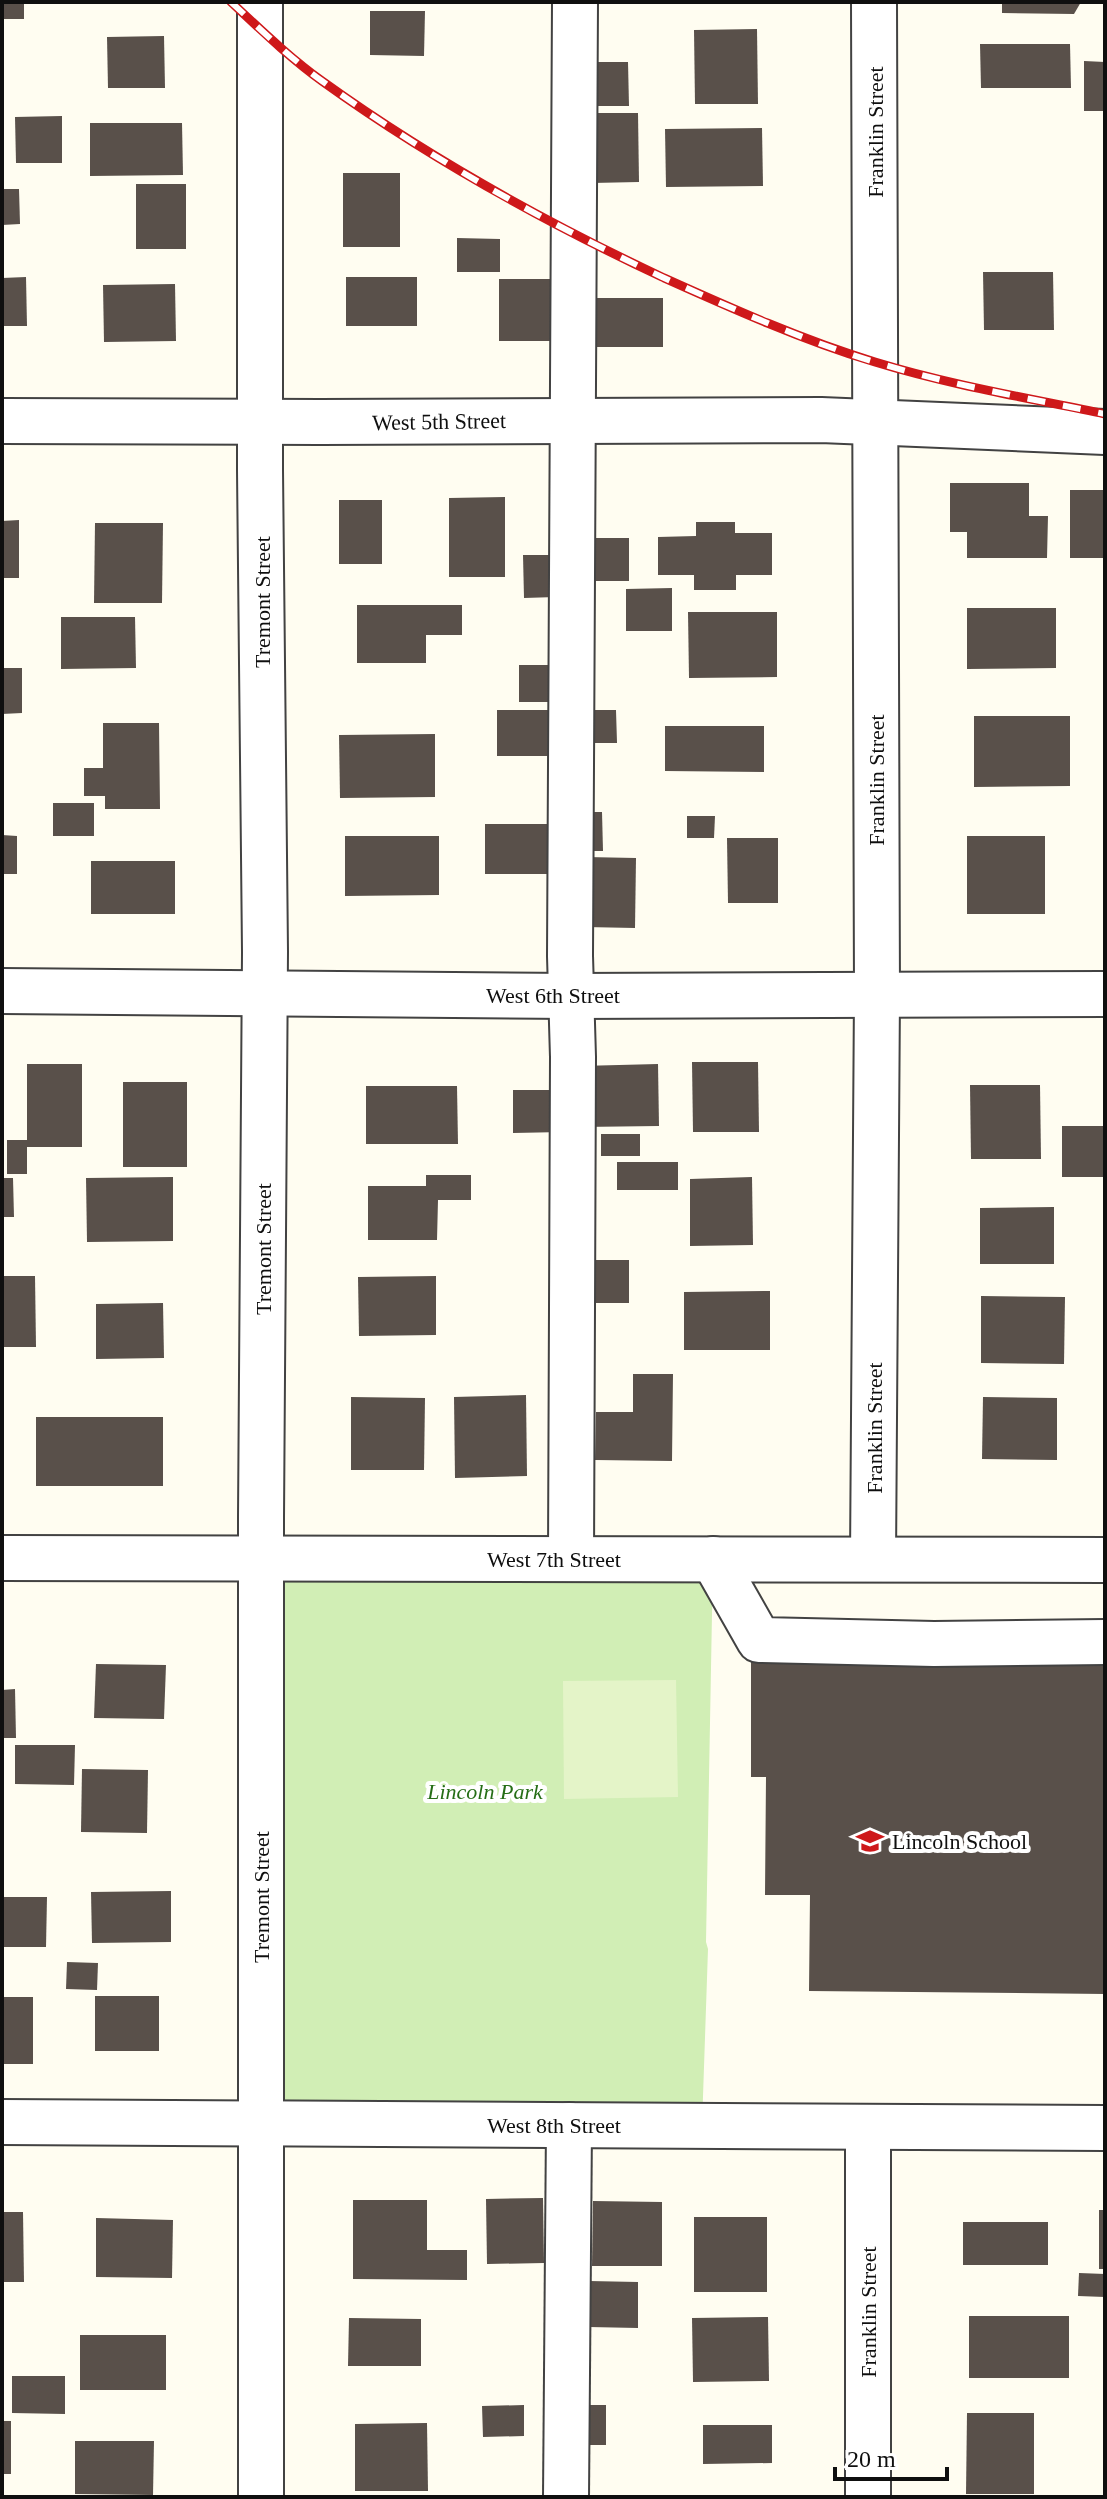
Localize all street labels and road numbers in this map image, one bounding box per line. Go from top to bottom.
street label: Franklin Street [863,66,888,198]
street label: West 5th Street [372,408,506,435]
street label: Tremont Street [250,536,275,668]
street label: Franklin Street [864,714,889,846]
street label: West 6th Street [486,983,620,1008]
street label: Tremont Street [251,1183,276,1315]
street label: Franklin Street [862,1362,887,1494]
street label: West 7th Street [487,1547,621,1572]
street label: Tremont Street [249,1831,274,1963]
street label: West 8th Street [487,2113,621,2138]
street label: Franklin Street [856,2246,881,2378]

